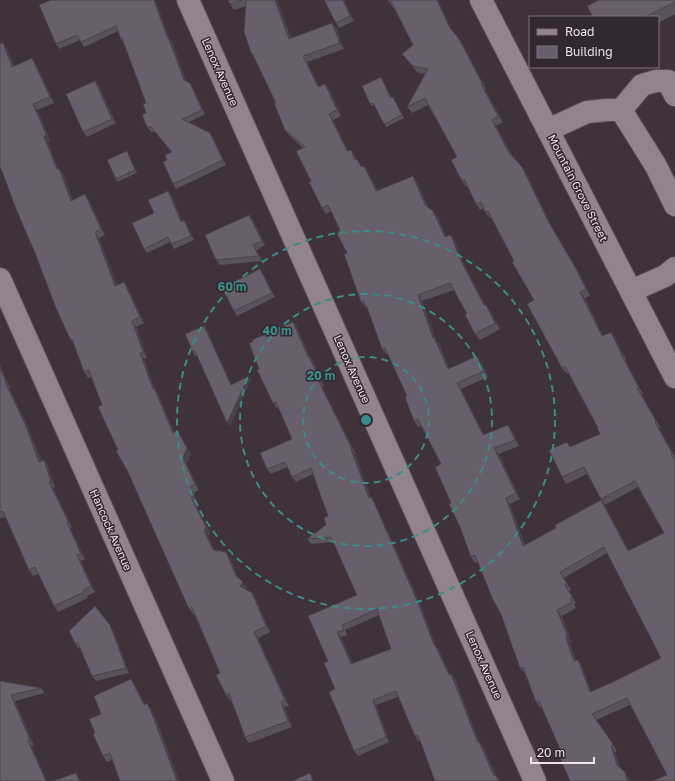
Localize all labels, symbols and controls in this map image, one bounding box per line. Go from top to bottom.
legend [529,16,659,68]
text: Road [565,24,594,39]
street label: Lenox Avenue [200,36,241,108]
text: Building [565,44,613,59]
street label: Mountain Grove Street [546,132,611,243]
text: 60 m [218,279,246,294]
text: 40 m [263,323,291,338]
street label: Lenox Avenue [332,333,373,405]
text: 20 m [307,368,335,383]
centre of rings [359,413,373,427]
street label: Hancock Avenue [88,487,135,573]
street label: Lenox Avenue [464,629,505,701]
scale bar [531,739,594,765]
text: 20 m [537,745,565,760]

